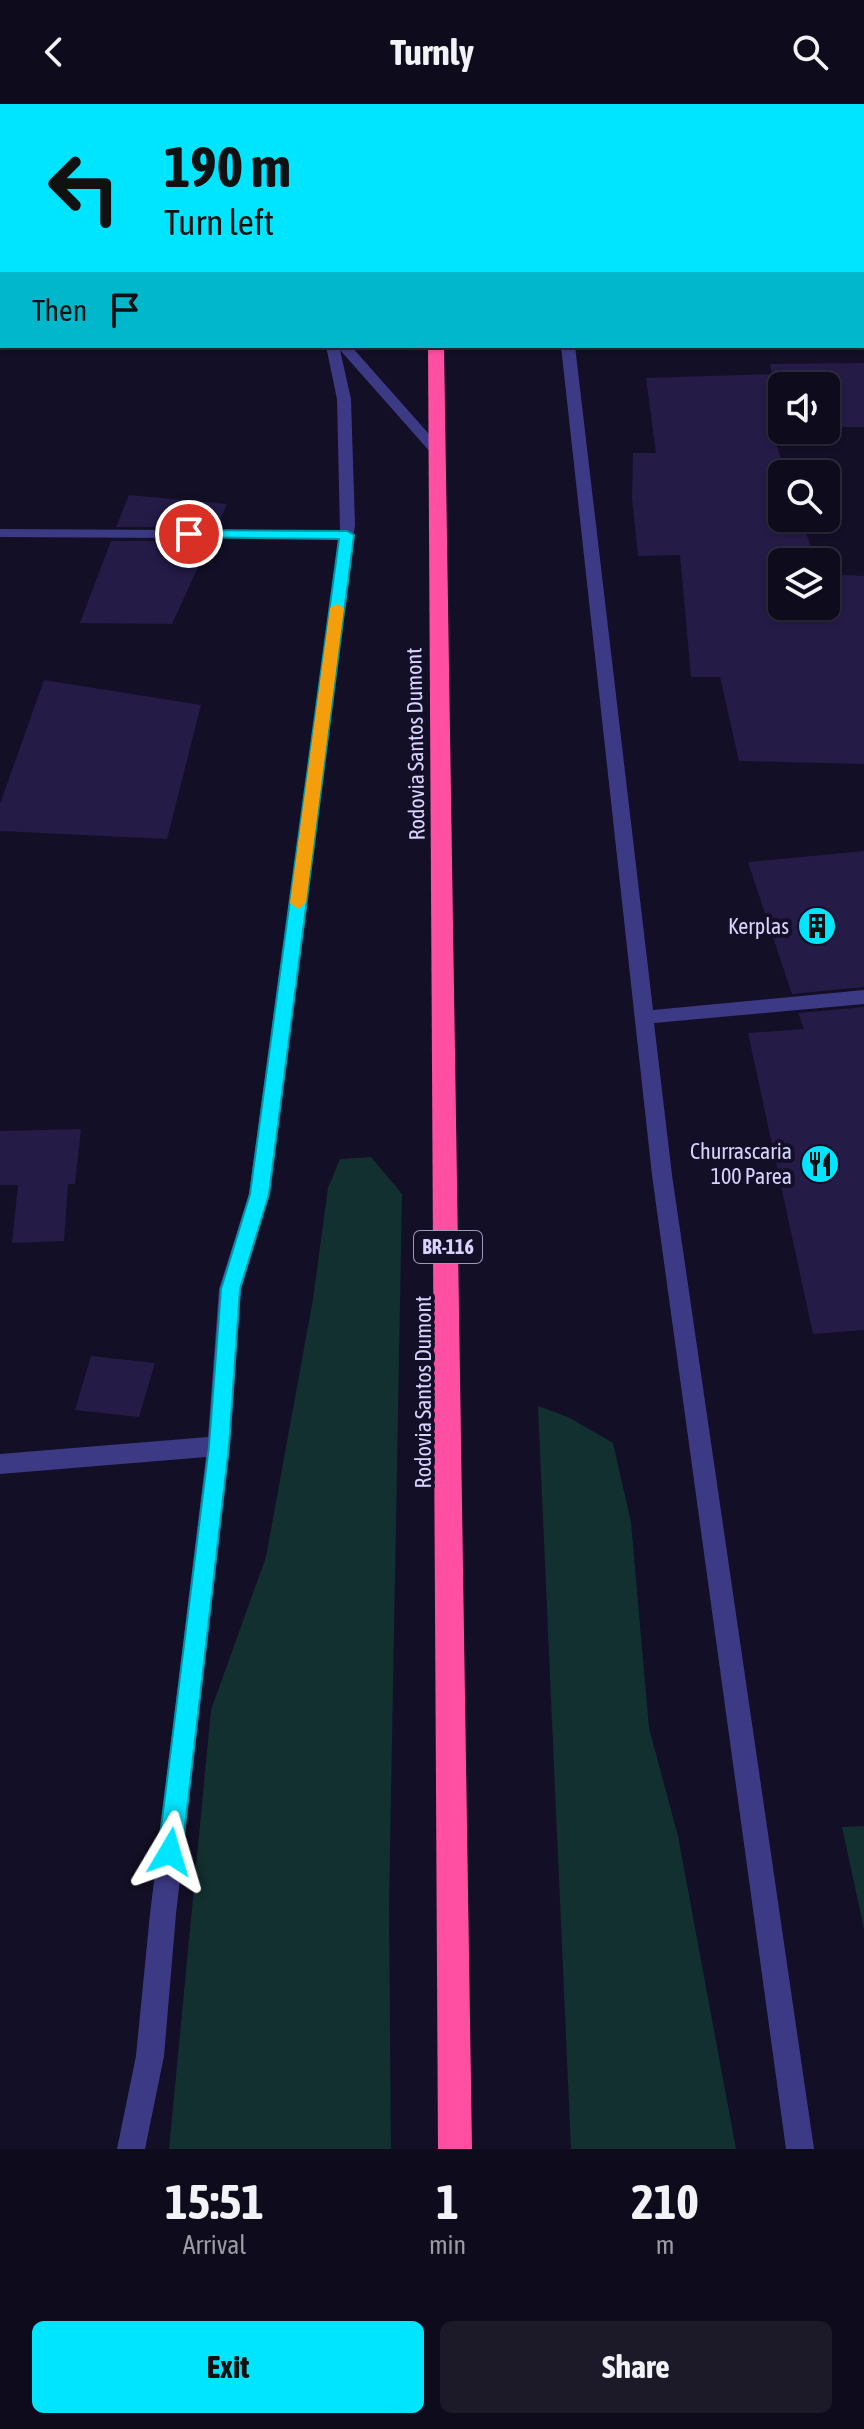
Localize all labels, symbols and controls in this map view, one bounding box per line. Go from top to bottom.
icon: back [32,30,76,74]
icon: search [788,30,832,74]
text: Turnly [390,31,474,73]
text: 190 m [164,135,291,199]
icon: left [32,136,136,240]
text: Turn left [164,201,274,243]
icon: arrive [103,288,147,332]
text: Then [32,293,87,327]
map controls [768,372,840,620]
button: sound [768,372,840,444]
button: search [768,460,840,532]
pin [155,500,223,568]
icon: arrive [167,512,211,556]
button: layers [768,548,840,620]
street label: Rodovia Santos Dumont [400,647,430,841]
building icon: Kerplas [796,905,838,947]
place label: Kerplas [728,913,789,939]
place label: Churrascaria 100 Parea [690,1138,792,1189]
restaurant icon: Churrascaria 100 Parea [799,1143,841,1185]
road number: BR-116 [414,1231,482,1263]
street label: Rodovia Santos Dumont [410,1296,436,1488]
position arrow [128,1810,212,1894]
text: 15:51 [165,2174,264,2229]
text: 1 [436,2174,459,2229]
text: 210 [631,2174,699,2229]
text: Arrival [183,2230,246,2260]
text: min [429,2230,466,2260]
text: m [656,2230,674,2260]
button: Exit [32,2321,424,2413]
button: Share [440,2321,832,2413]

